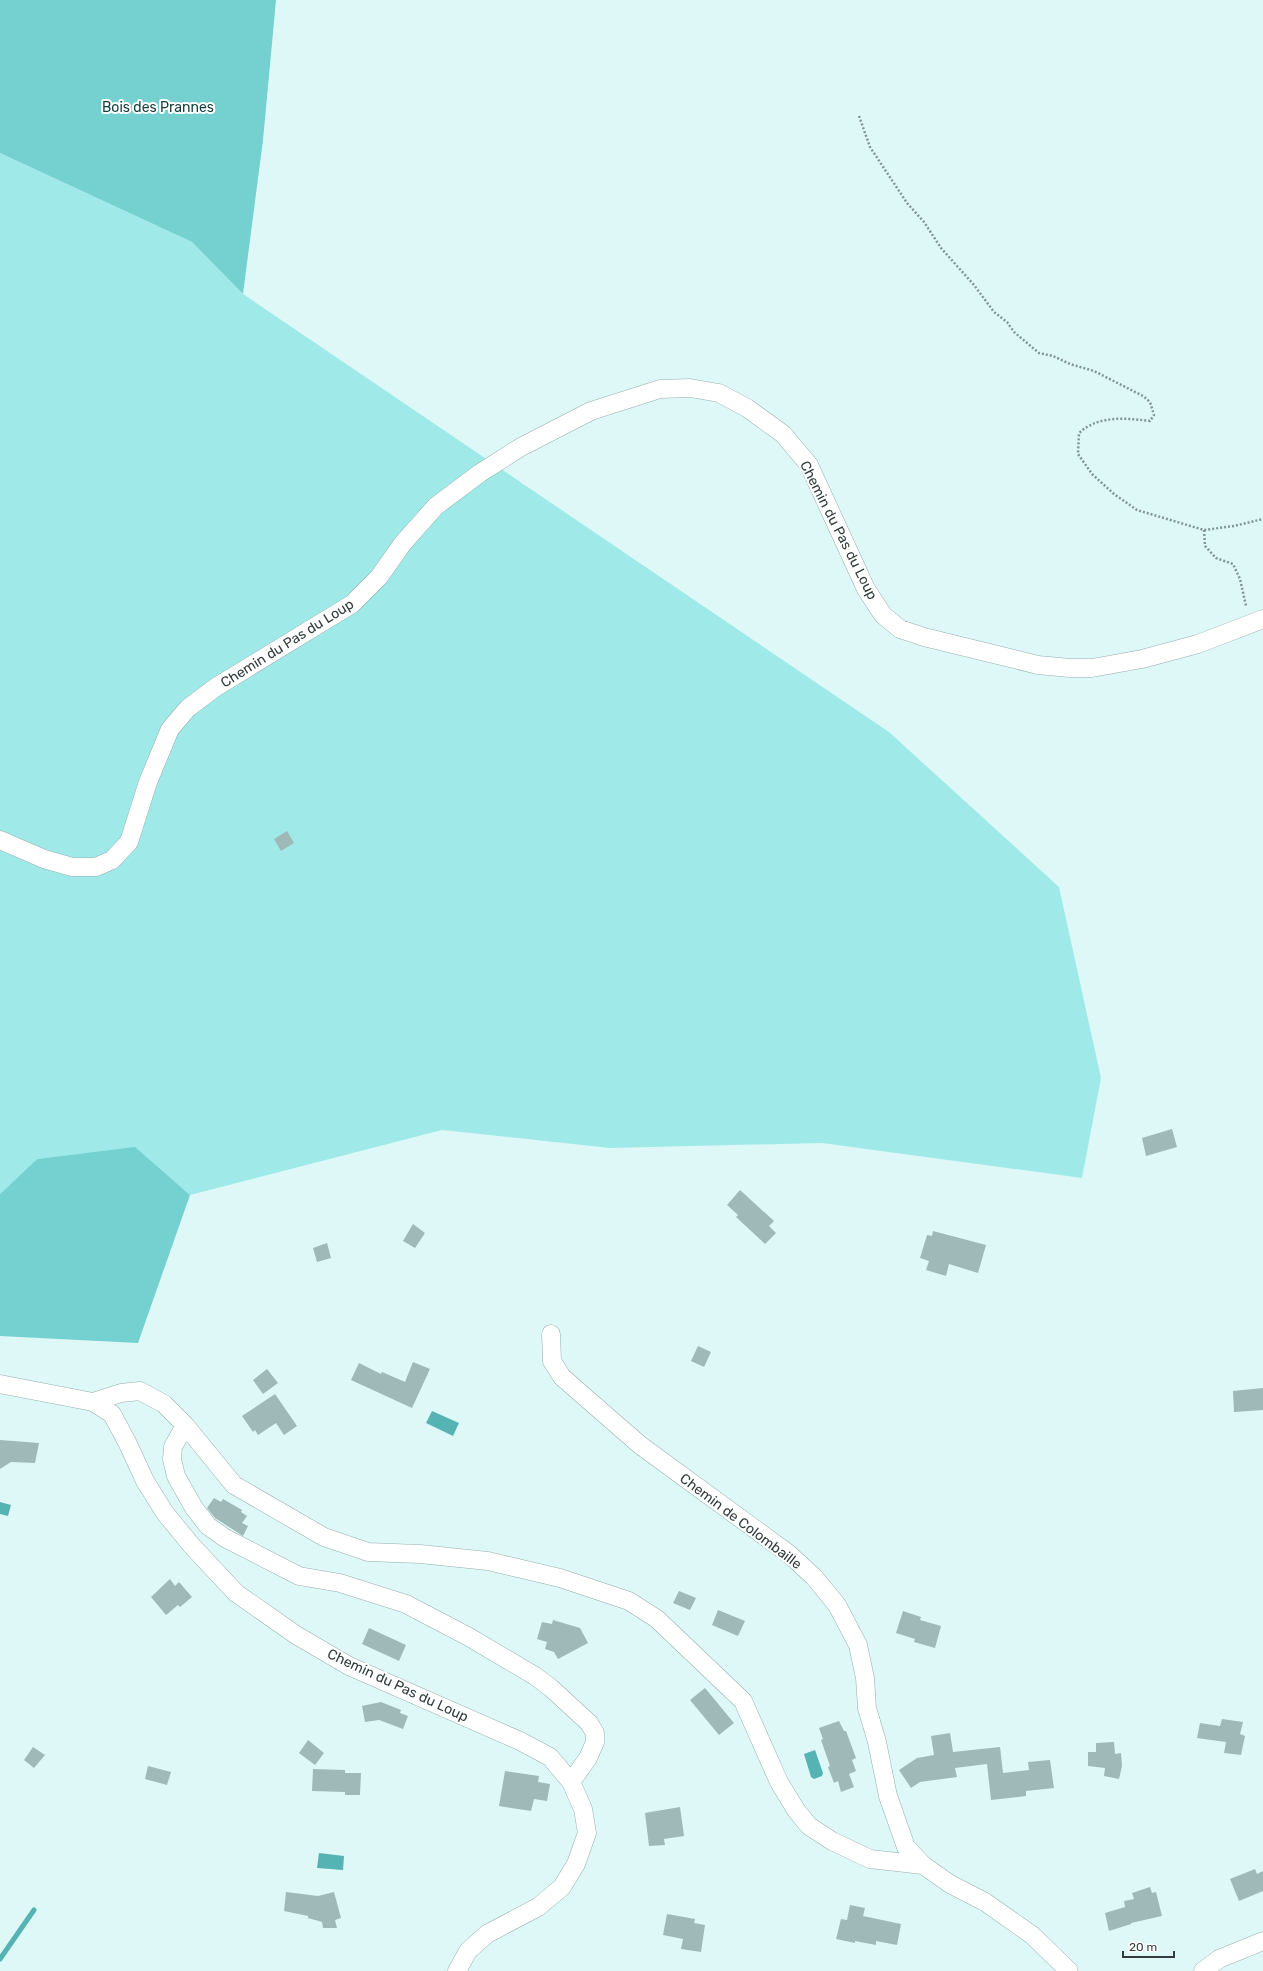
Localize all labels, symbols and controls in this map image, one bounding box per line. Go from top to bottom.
park label: Bois des Prannes [102,99,214,116]
street label: Chemin du Pas du Loup [796,458,881,602]
street label: Chemin du Pas du Loup [218,596,357,691]
street label: Chemin de Colombaille [676,1470,805,1573]
street label: Chemin du Pas du Loup [325,1645,471,1726]
scale bar [1123,1933,1174,1959]
text: 20 m [1129,1940,1157,1954]

